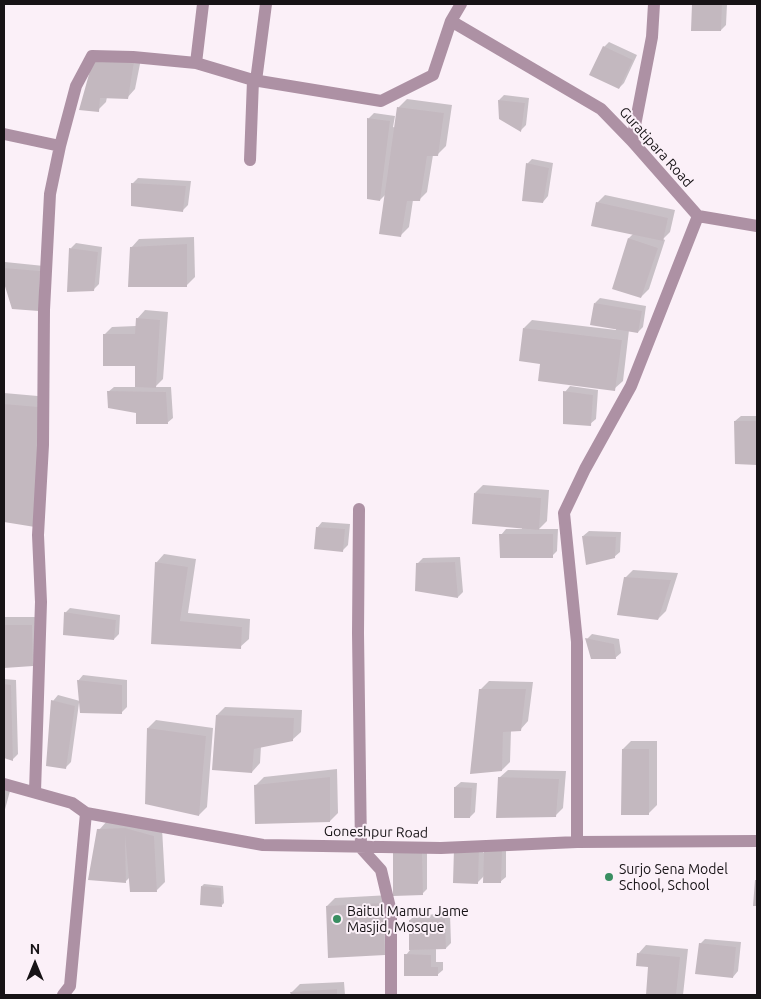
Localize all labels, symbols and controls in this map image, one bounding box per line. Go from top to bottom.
street label: Guratipara Road [616,103,696,191]
street label: Goneshpur Road [324,823,428,841]
place label: Surjo Sena Model School, School [619,861,728,894]
marker: Surjo Sena Model School, School [603,871,615,883]
place label: Baitul Mamur Jame Masjid, Mosque [347,903,469,936]
marker: Baitul Mamur Jame Masjid, Mosque [331,913,343,925]
north arrow [10,939,60,989]
text: N [30,941,40,957]

